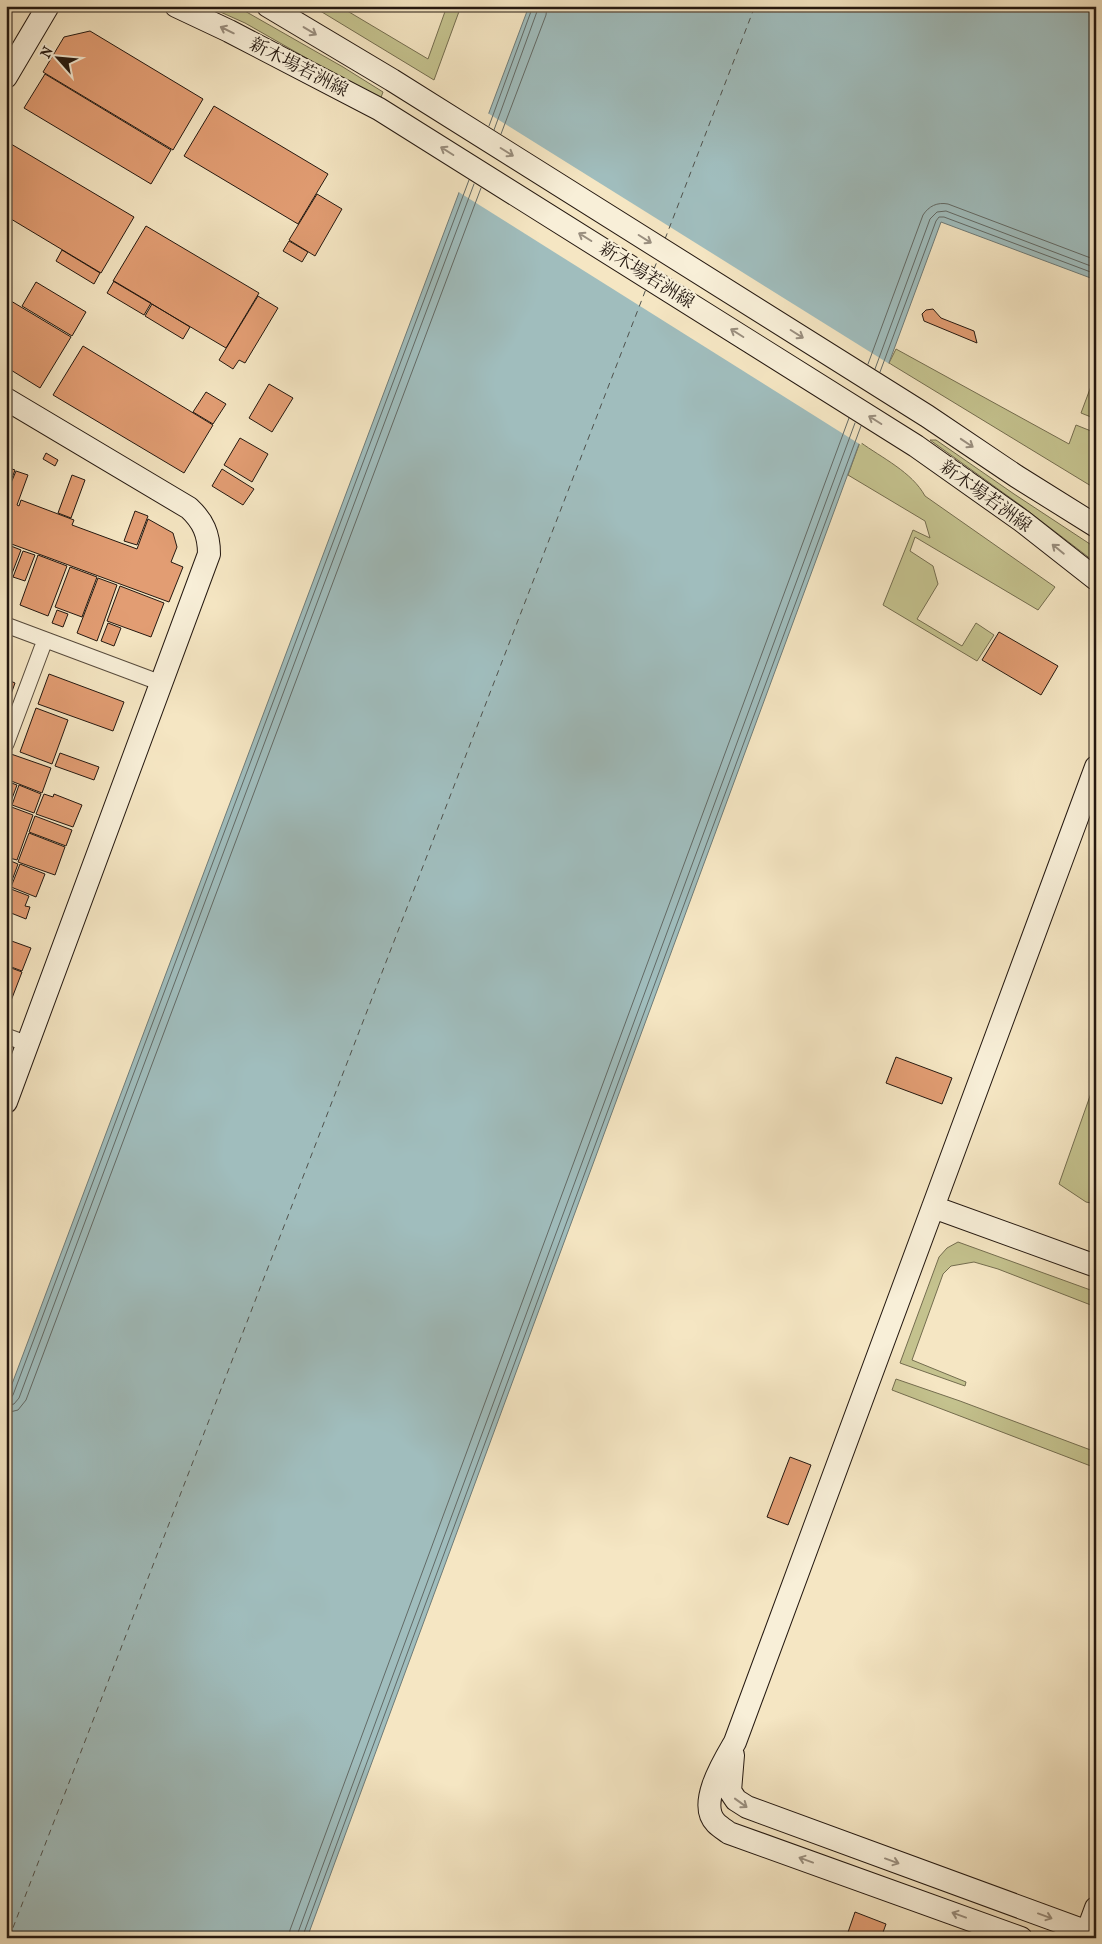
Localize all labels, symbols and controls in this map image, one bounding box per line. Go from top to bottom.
one-way arrow [220,25,235,34]
one-way arrow [302,27,316,37]
north arrow [32,32,82,82]
street label: 新木場若洲線 [246,34,352,101]
text: N [37,43,57,61]
one-way arrow [440,146,454,156]
one-way arrow [500,147,514,158]
one-way arrow [578,231,592,241]
one-way arrow [637,234,651,244]
street label: 新木場若洲線 [595,238,698,313]
one-way arrow [731,327,745,337]
one-way arrow [790,330,804,340]
one-way arrow [868,414,882,424]
one-way arrow [960,438,974,448]
street label: 新木場若洲線 [936,456,1036,537]
one-way arrow [1051,543,1064,554]
one-way arrow [734,1798,748,1808]
one-way arrow [798,1855,814,1864]
one-way arrow [884,1857,900,1866]
one-way arrow [951,1910,967,1919]
one-way arrow [1037,1912,1052,1921]

